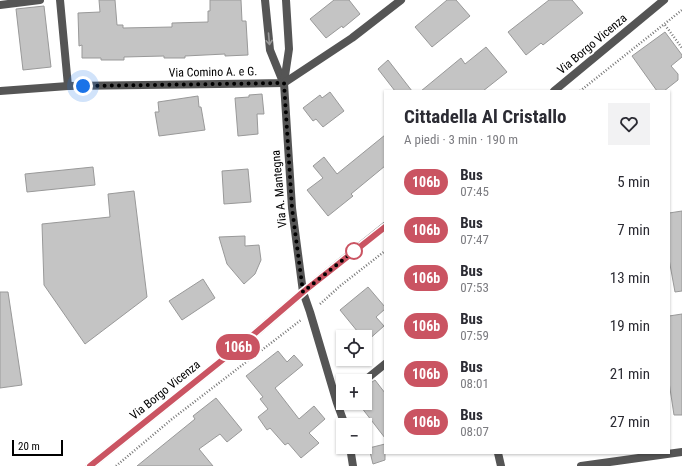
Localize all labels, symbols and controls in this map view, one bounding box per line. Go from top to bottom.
street label: Via Borgo Vicenza [554,11,630,77]
one-way arrow [265,32,272,45]
street label: Via Comino A. e G. [169,64,257,80]
your location [73,76,93,96]
button: heart [608,103,650,145]
text: Cittadella Al Cristallo [404,105,566,128]
text: A piedi · 3 min · 190 m [404,132,518,147]
street label: Via A. Mantegna [269,149,289,229]
text: Bus [460,166,483,184]
text: 5 min [617,173,650,191]
text: 106b [412,174,440,190]
text: 07:45 [460,184,489,199]
text: Bus [460,214,483,232]
text: 7 min [617,221,650,239]
text: 106b [412,222,440,238]
text: 07:47 [460,232,489,247]
unlabelled marker [345,242,363,260]
text: Bus [460,262,483,280]
text: 13 min [610,269,650,287]
text: 106b [412,270,440,286]
text: 07:53 [460,280,489,295]
text: Bus [460,310,483,328]
text: 19 min [610,317,650,335]
text: 106b [412,318,440,334]
text: 07:59 [460,328,489,343]
map controls [336,330,372,454]
button: locate [336,330,372,366]
line badge: 106b [210,334,266,360]
text: 106b [224,339,252,355]
street label: Via Borgo Vicenza [127,357,203,423]
text: Bus [460,358,483,376]
text: 21 min [610,365,650,383]
text: 106b [412,366,440,382]
button: + [336,374,372,410]
text: 08:01 [460,376,489,391]
text: Bus [460,406,483,424]
text: 27 min [610,413,650,431]
text: 106b [412,414,440,430]
button: − [336,418,372,454]
text: 08:07 [460,424,489,439]
scale bar [12,438,63,457]
text: 20 m [18,440,40,453]

